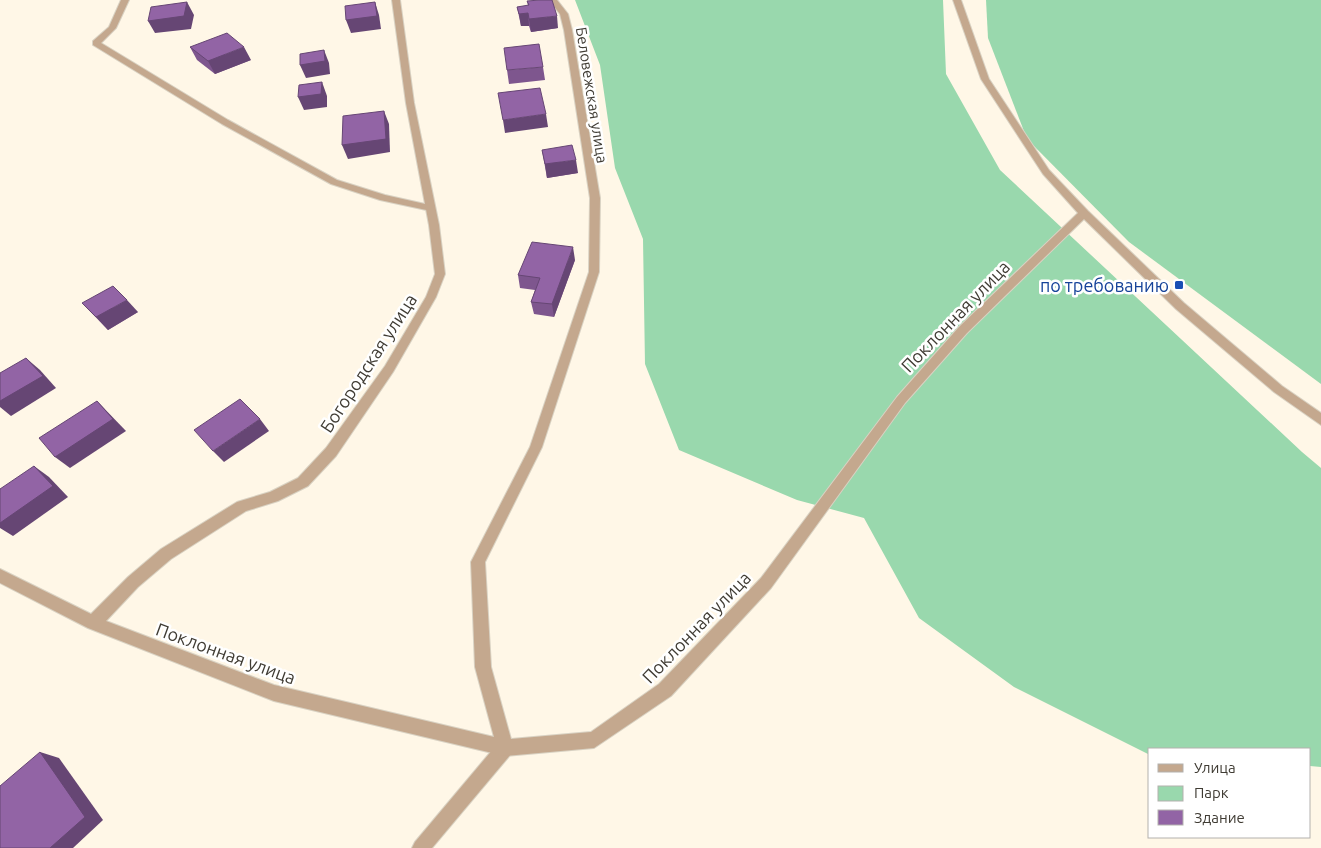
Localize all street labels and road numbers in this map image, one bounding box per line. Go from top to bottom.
street label: Беловежская улица [573,26,611,164]
street label: Поклонная улица [897,256,1013,376]
street label: Богородская улица [316,290,420,436]
street label: Поклонная улица [638,567,754,687]
street label: Поклонная улица [154,618,298,688]

